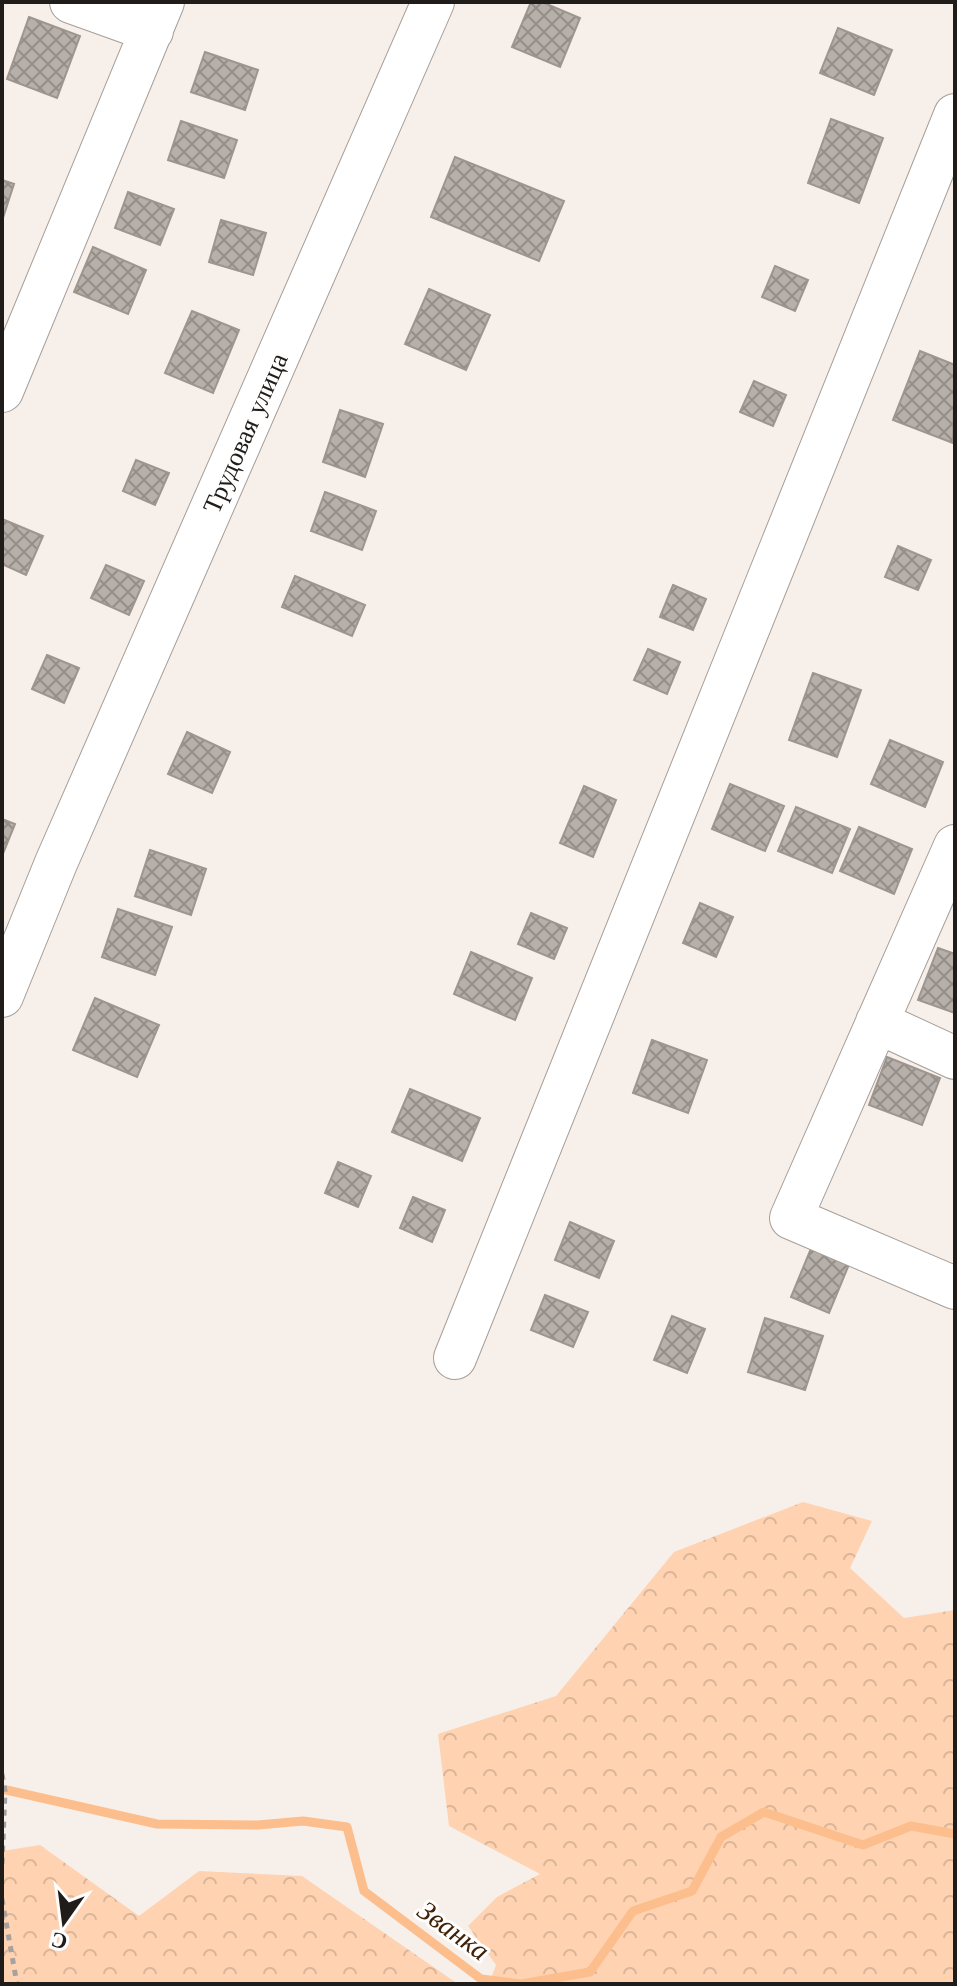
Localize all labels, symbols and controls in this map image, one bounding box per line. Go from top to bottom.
street label: Трудовая улица [195,347,295,518]
north arrow [24,1882,104,1962]
water label: Званка [411,1893,496,1968]
text: С [48,1926,70,1956]

